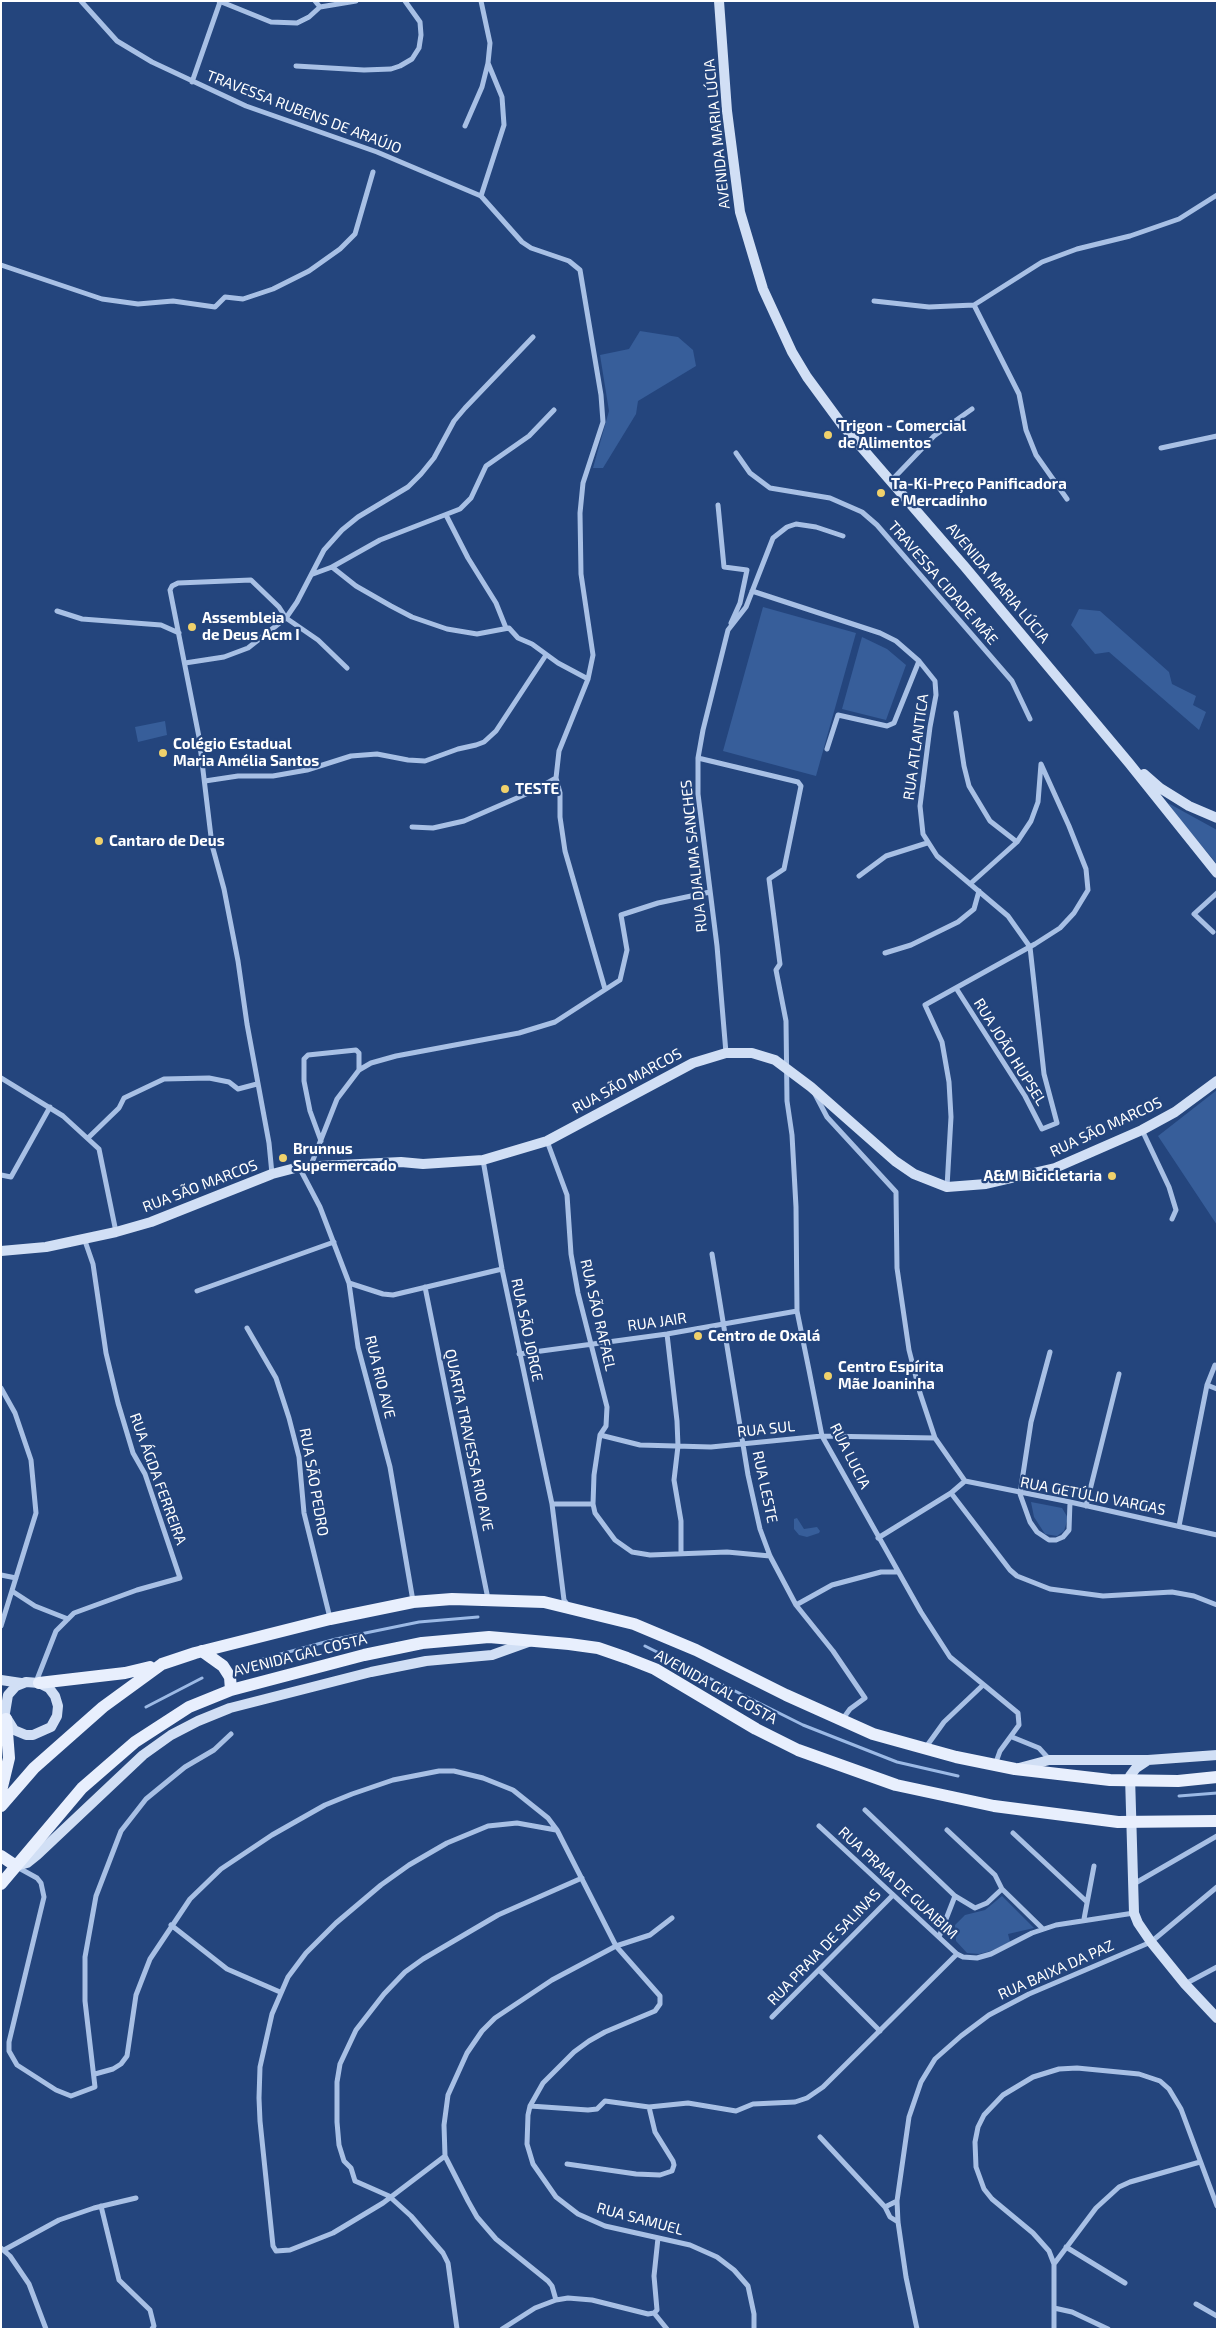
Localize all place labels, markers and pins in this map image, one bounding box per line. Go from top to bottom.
place label: Trigon - Comercial de Alimentos [838,417,966,452]
marker: Trigon - Comercial de Alimentos [822,429,834,441]
place label: Ta-Ki-Preço Panificadora e Mercadinho [891,475,1067,510]
marker: Ta-Ki-Preço Panificadora e Mercadinho [875,487,887,499]
place label: Assembleia de Deus Acm I [202,609,300,644]
marker: Assembleia de Deus Acm I [186,621,198,633]
place label: Colégio Estadual Maria Amélia Santos [173,735,319,770]
marker: Colégio Estadual Maria Amélia Santos [157,747,169,759]
place label: TESTE [515,780,559,798]
marker: TESTE [499,783,511,795]
place label: Cantaro de Deus [109,832,225,850]
marker: Cantaro de Deus [93,835,105,847]
place label: Brunnus Supermercado [293,1140,396,1175]
marker: Brunnus Supermercado [277,1152,289,1164]
place label: A&M Bicicletaria [983,1167,1102,1185]
marker: A&M Bicicletaria [1106,1170,1118,1182]
place label: Centro de Oxalá [708,1327,820,1345]
marker: Centro de Oxalá [692,1330,704,1342]
place label: Centro Espírita Mãe Joaninha [838,1358,944,1393]
marker: Centro Espírita Mãe Joaninha [822,1370,834,1382]

